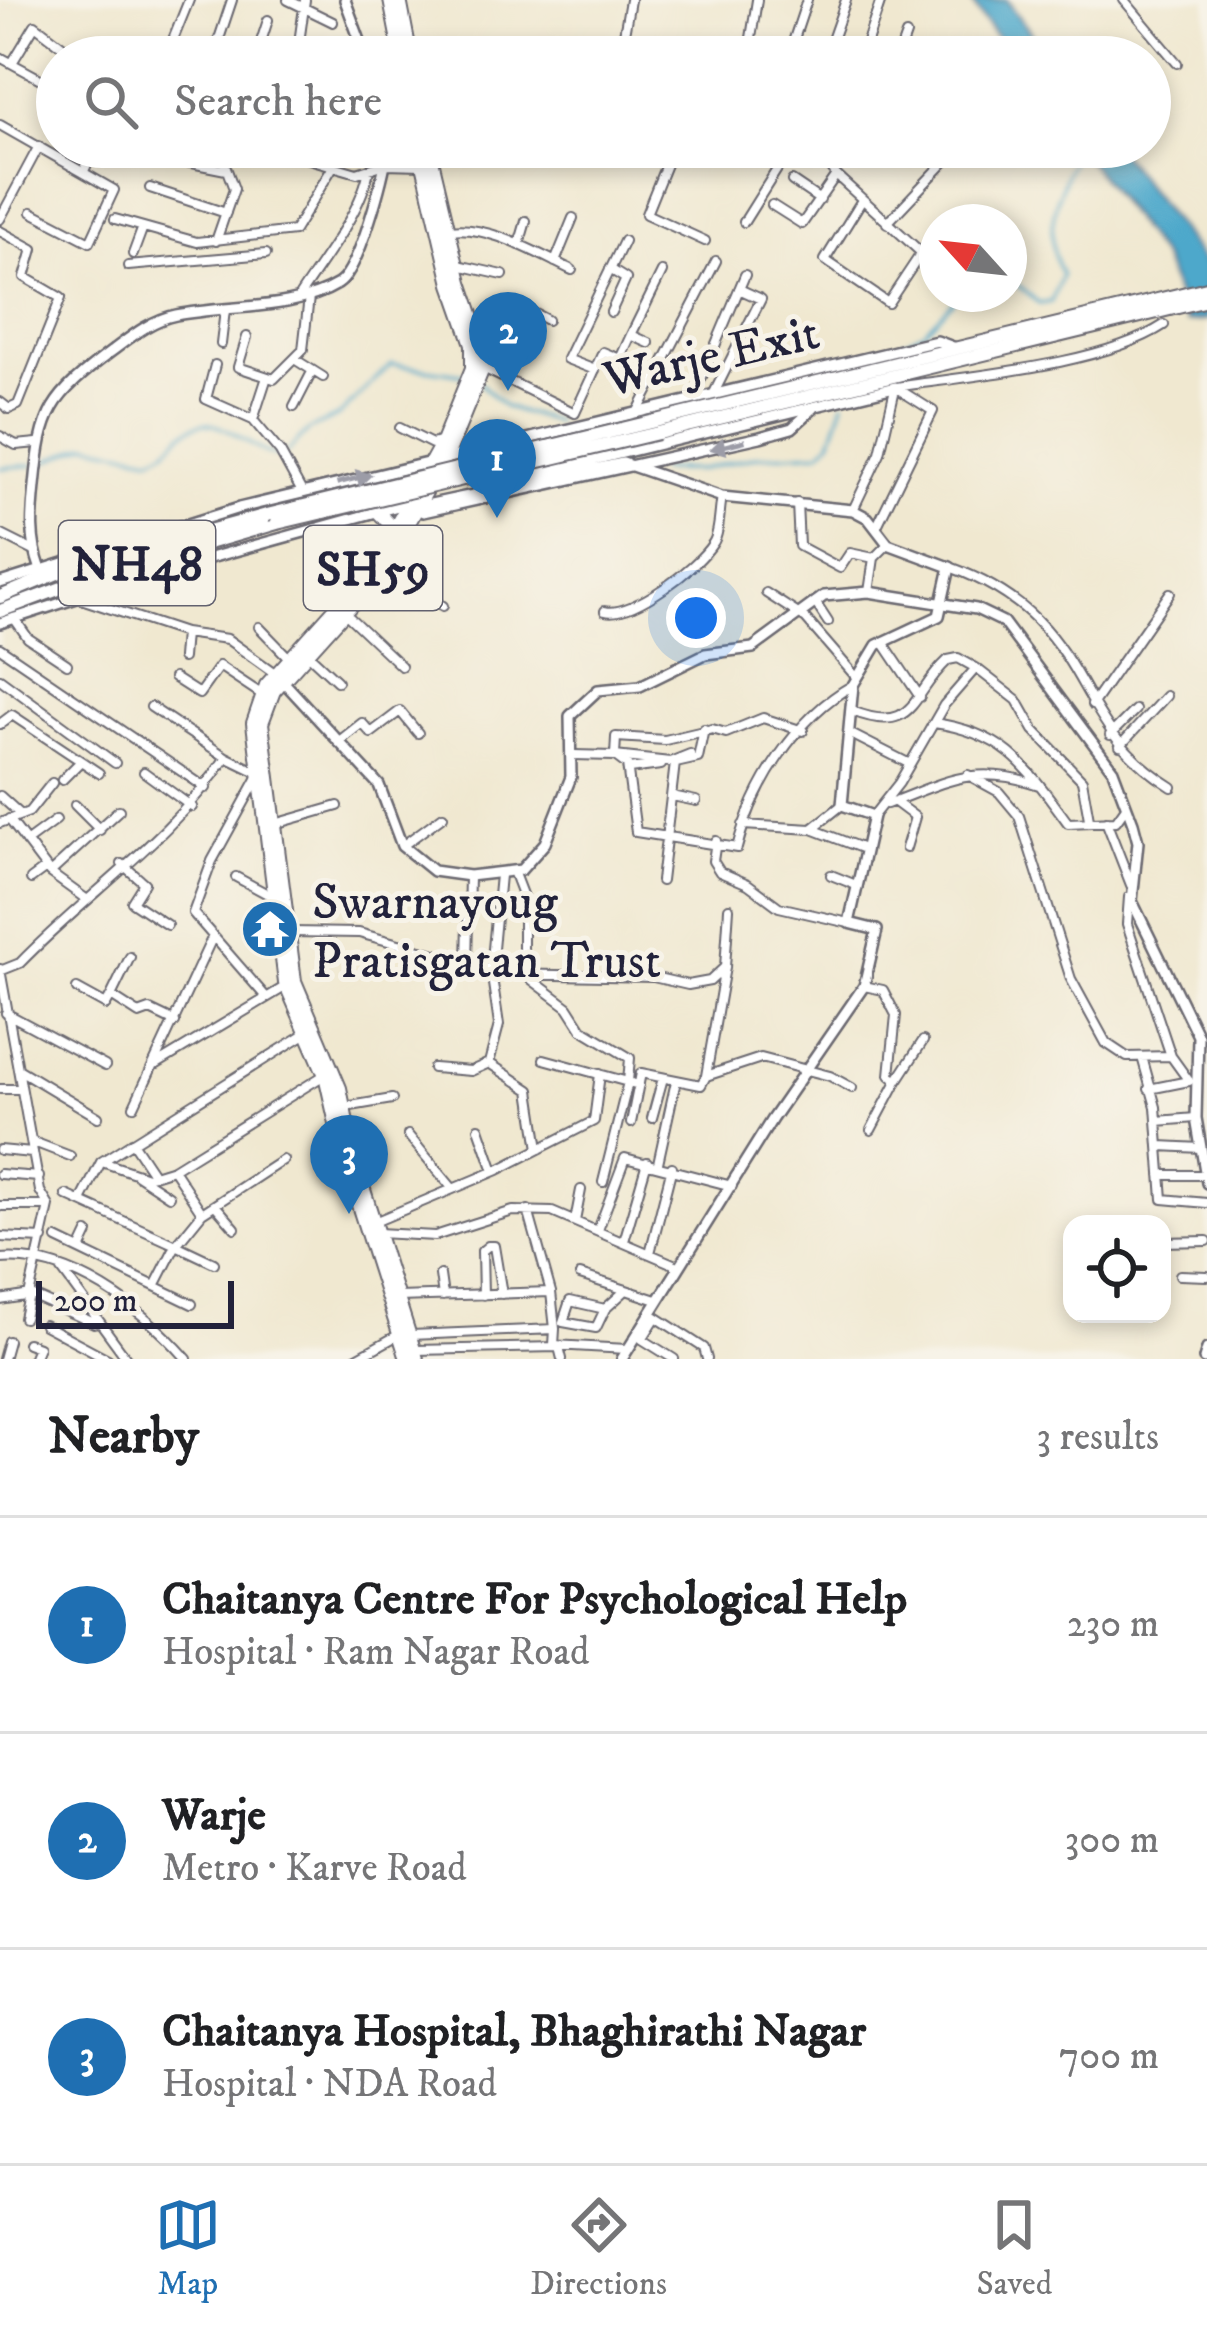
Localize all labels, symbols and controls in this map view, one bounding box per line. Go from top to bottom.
search box [36,36,1171,168]
icon: search [78,69,144,135]
text: Search here [174,74,382,130]
north arrow [919,204,1027,312]
pin: 2 [469,292,547,391]
street label: Warje Exit [597,301,826,413]
pin: 1 [458,419,536,518]
one-way arrow [709,436,746,455]
one-way arrow [336,469,373,488]
road number: NH48 [59,521,215,605]
road number: SH59 [304,526,442,610]
your location [666,588,726,648]
place label: Swarnayoug Pratisgatan Trust [312,871,661,994]
temple icon: Swarnayoug Pratisgatan Trust [239,898,301,960]
pin: 3 [310,1115,388,1214]
map controls [1063,1215,1171,1323]
button: locate [1063,1215,1171,1323]
scale bar [36,1275,234,1328]
text: 200 m [54,1281,138,1322]
text: Nearby [48,1405,199,1469]
text: 3 results [1036,1413,1159,1462]
text: Chaitanya Centre For Psychological Help [162,1572,907,1628]
text: 1 [80,1600,94,1649]
text: 230 m [1067,1600,1159,1649]
text: Hospital · Ram Nagar Road [162,1628,590,1677]
text: Warje [162,1788,266,1844]
text: 2 [77,1816,97,1865]
text: 300 m [1065,1816,1159,1865]
text: Metro · Karve Road [162,1844,467,1893]
text: Chaitanya Hospital, Bhaghirathi Nagar [162,2004,866,2060]
text: 3 [80,2032,94,2081]
text: 700 m [1059,2032,1159,2081]
text: Hospital · NDA Road [162,2060,497,2109]
tab: Map [155,2192,221,2305]
tab: Directions [530,2192,667,2305]
tab: Saved [976,2192,1052,2305]

